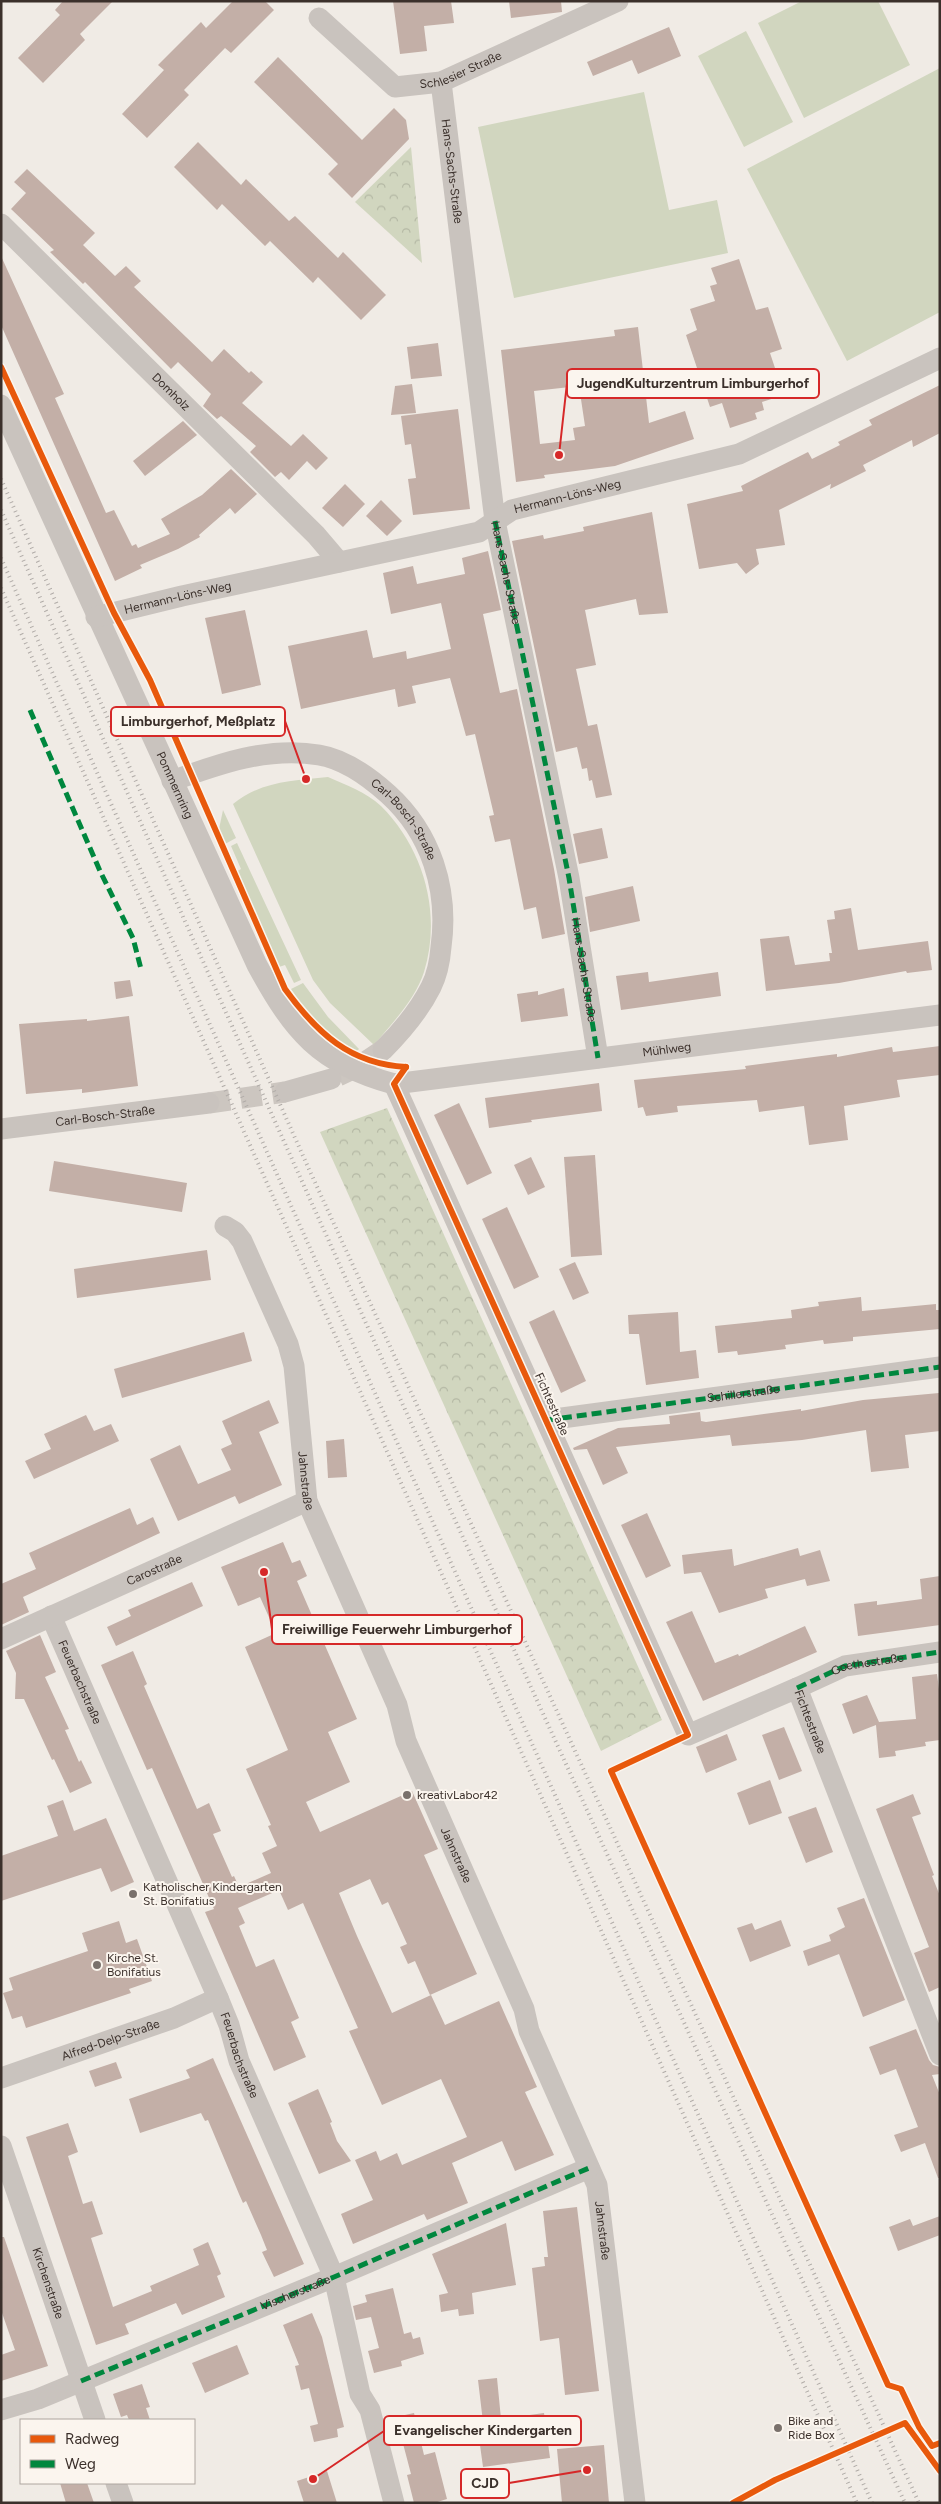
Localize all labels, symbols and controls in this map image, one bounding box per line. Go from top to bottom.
street label: Schlesier Straße [419,48,504,91]
street label: Hans-Sachs-Straße [439,118,465,225]
callout: JugendKulturzentrum Limburgerhof [567,369,819,398]
street label: Domholz [149,370,193,414]
text: JugendKulturzentrum Limburgerhof [577,375,810,392]
street label: Hermann-Löns-Weg [512,476,622,516]
street label: Hans-Sachs-Straße [488,520,523,626]
street label: Hermann-Löns-Weg [123,579,233,617]
callout: Limburgerhof, Meßplatz [111,707,285,736]
text: Limburgerhof, Meßplatz [121,713,276,730]
street label: Pommernring [153,749,196,821]
street label: Carl-Bosch-Straße [368,776,439,862]
street label: Hans-Sachs-Straße [569,917,599,1023]
street label: Mühlweg [642,1040,692,1060]
street label: Carl-Bosch-Straße [55,1103,156,1129]
street label: Fichtestraße [532,1370,572,1438]
street label: Schillerstraße [706,1382,781,1405]
street label: Jahnstraße [295,1451,317,1513]
street label: Carostraße [124,1551,185,1589]
callout: Freiwillige Feuerwehr Limburgerhof [272,1615,522,1644]
text: Freiwillige Feuerwehr Limburgerhof [282,1621,513,1638]
street label: Feuerbachstraße [55,1638,105,1727]
street label: Goethestraße [829,1650,905,1679]
street label: Fichtestraße [791,1688,829,1756]
place label: kreativLabor42 [417,1788,498,1802]
marker: kreativLabor42 [401,1789,413,1801]
street label: Jahnstraße [438,1825,475,1885]
place label: Katholischer Kindergarten St. Bonifatius [143,1880,282,1908]
marker: Katholischer Kindergarten St. Bonifatius [127,1888,139,1900]
place label: Kirche St. Bonifatius [107,1951,161,1979]
marker: Kirche St. Bonifatius [91,1959,103,1971]
street label: Feuerbachstraße [218,2010,262,2101]
street label: Alfred-Delp-Straße [60,2016,162,2063]
street label: Jahnstraße [592,2200,613,2261]
street label: Kirchenstraße [29,2246,67,2321]
street label: Vischerstraße [259,2272,333,2313]
place label: Bike and Ride Box [788,2414,835,2442]
callout: Evangelischer Kindergarten [384,2416,581,2445]
legend [20,2419,195,2484]
text: Evangelischer Kindergarten [394,2422,572,2439]
marker: Bike and Ride Box [772,2422,784,2434]
text: Radweg [65,2430,119,2448]
text: Weg [65,2455,96,2473]
callout: CJD [461,2469,509,2498]
text: CJD [471,2475,499,2492]

